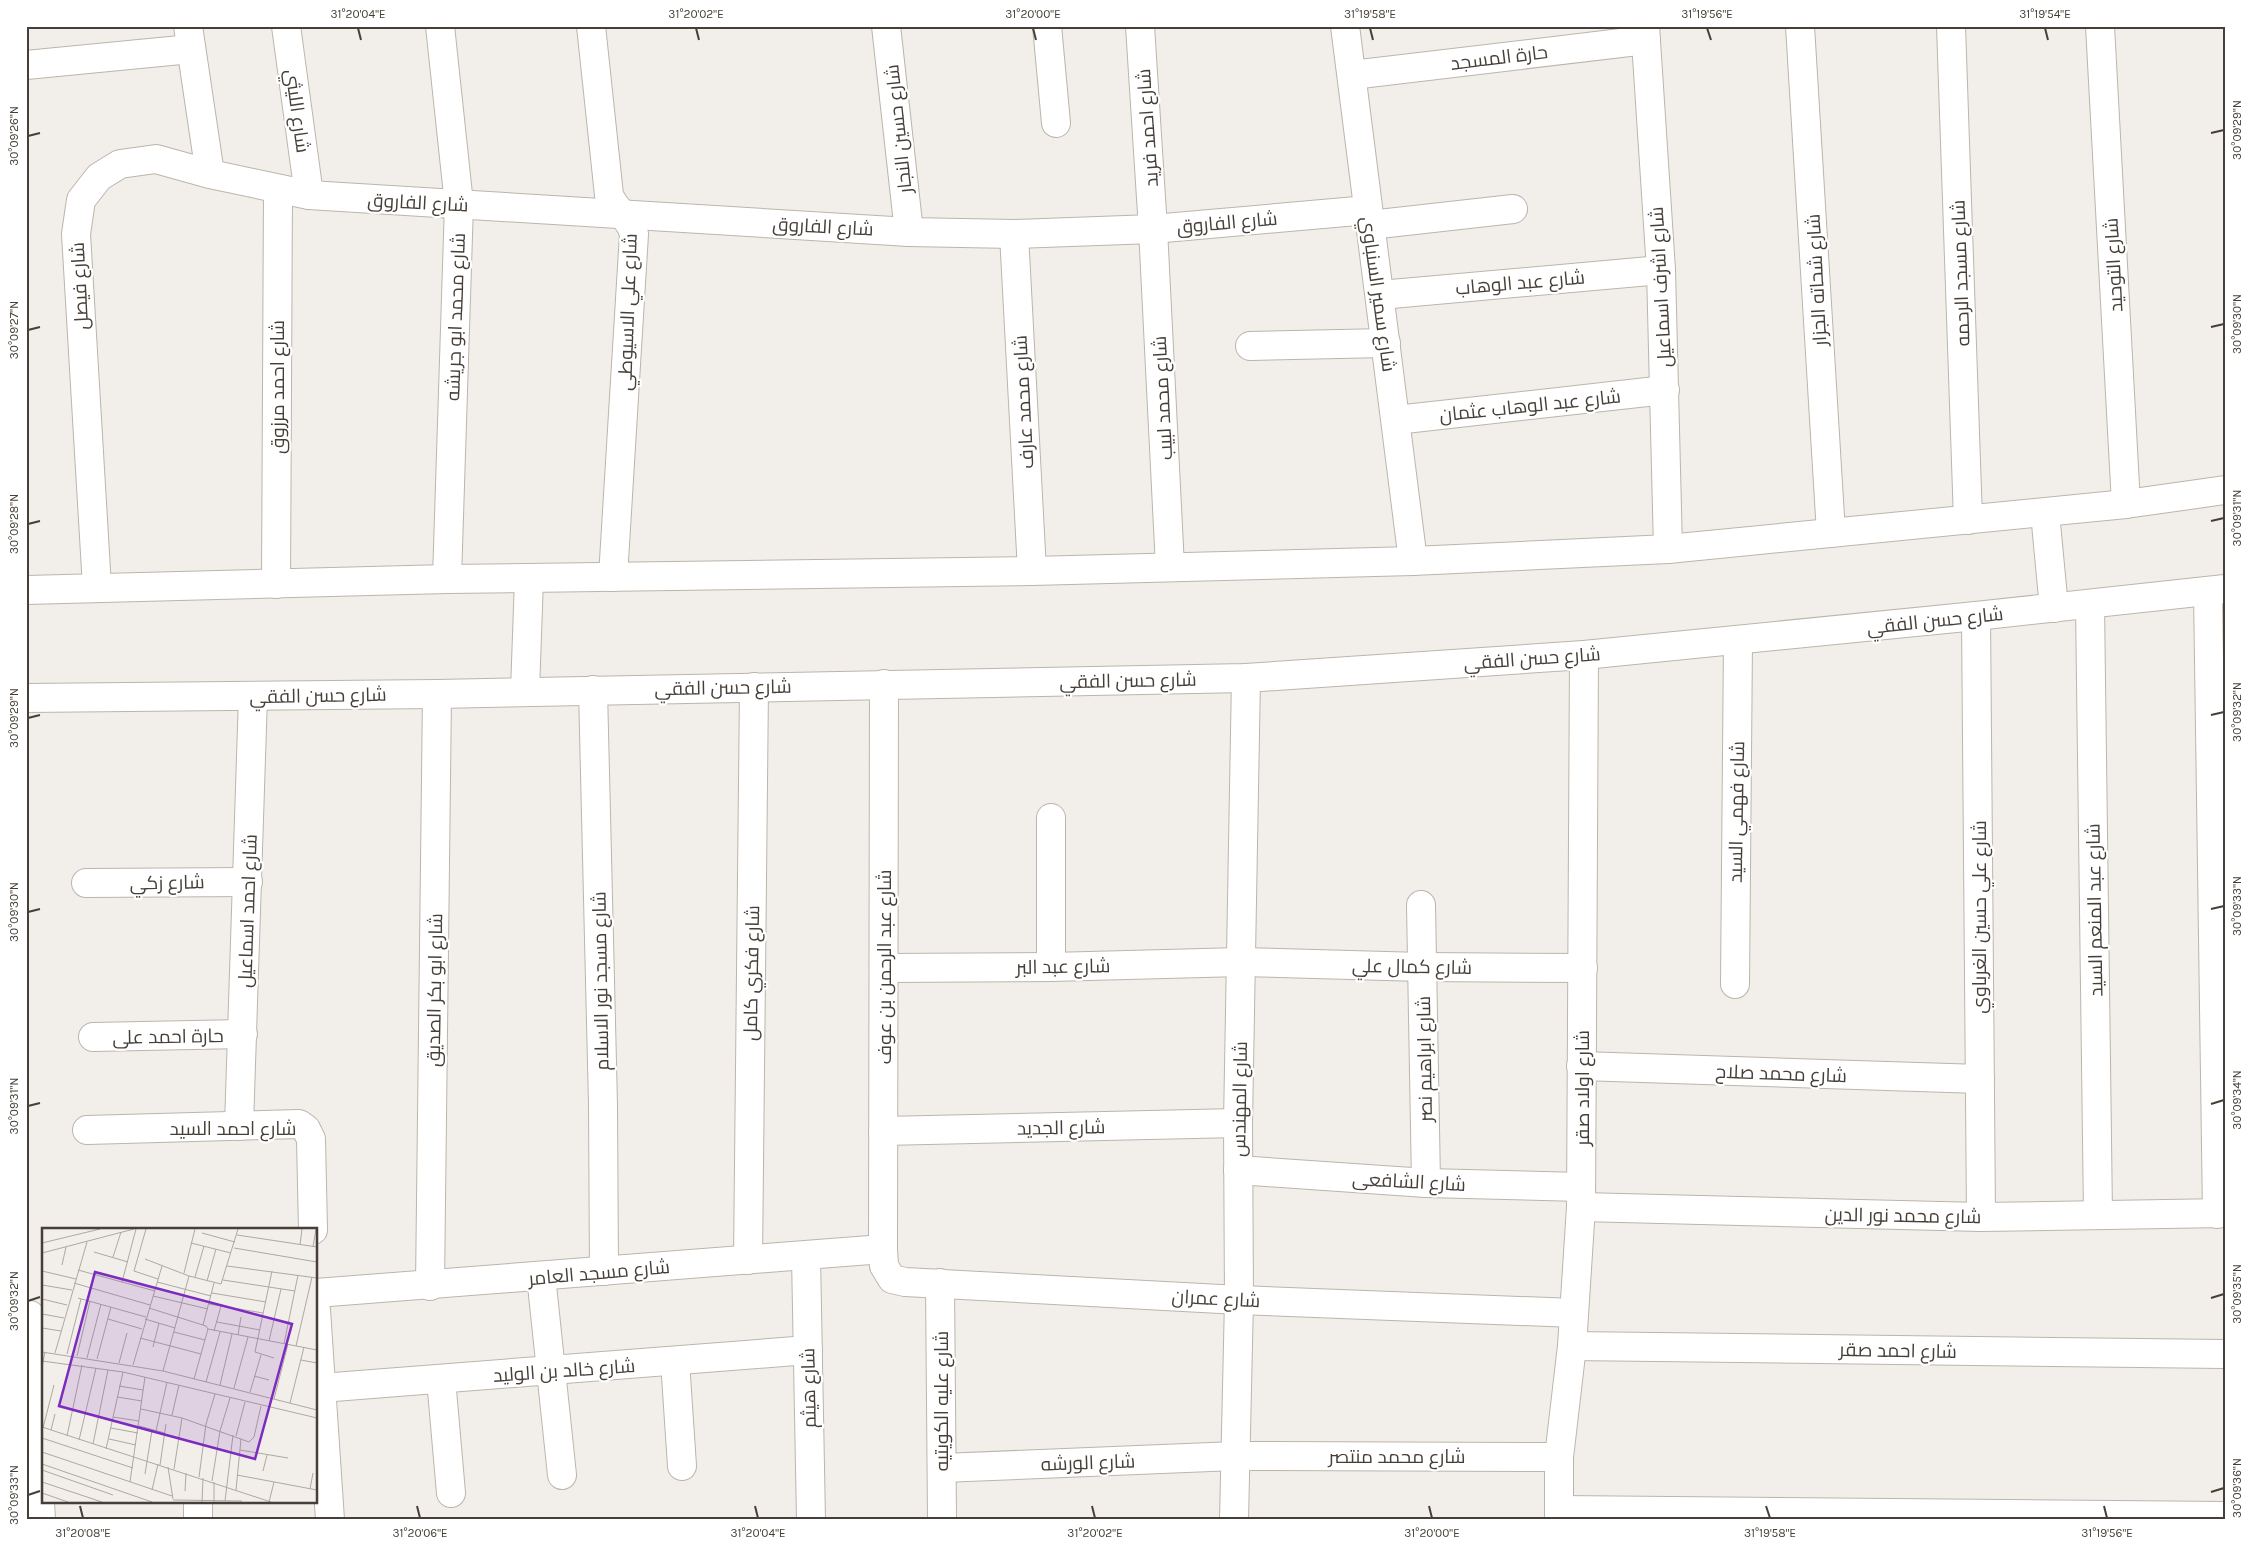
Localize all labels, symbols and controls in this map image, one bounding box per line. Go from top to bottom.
text: 31°20'04"E [330,7,386,21]
text: 31°20'02"E [668,7,724,21]
text: 31°20'00"E [1005,7,1061,21]
text: 31°19'58"E [1344,7,1396,21]
text: 31°19'56"E [1681,7,1733,21]
text: 31°19'54"E [2019,7,2071,21]
street label: حارة المسجد [1449,41,1549,75]
street label: شارع حسين النجار [881,63,919,195]
street label: شارع الليثي [277,68,314,155]
street label: شارع احمد فريد [1133,68,1165,188]
text: 30°09'29"N [2230,100,2244,160]
text: 30°09'26"N [7,106,21,166]
street label: شارع الفاروق [367,189,469,219]
street label: شارع مسجد الرحمه [1947,199,1977,346]
street label: شارع اشرف اسماعيل [1646,206,1678,368]
street label: شارع الفاروق [1176,208,1279,240]
street label: شارع الفاروق [772,213,874,243]
street label: شارع شحاته الجزار [1803,213,1833,348]
street label: شارع سمير السنباوي [1353,215,1400,374]
street label: شارع التوحيد [2101,217,2129,313]
street label: شارع محمد ابو جريشه [442,233,472,402]
street label: شارع علي الاسيوطي [614,233,645,391]
street label: شارع فيصل [67,241,95,330]
street label: شارع عبد الوهاب [1454,266,1586,302]
text: 30°09'30"N [2230,294,2244,354]
text: 30°09'27"N [7,301,21,359]
street label: شارع احمد مرزوق [267,320,291,454]
street label: شارع محمد عارف [1010,334,1040,469]
street label: شارع محمد لبيب [1149,335,1179,461]
street label: شارع عبد الوهاب عثمان [1438,386,1622,428]
text: 30°09'31"N [2230,490,2244,546]
text: 30°09'28"N [7,494,21,554]
street label: شارع حسن الفقي [1866,603,2005,642]
street label: شارع حسن الفقي [1463,643,1601,678]
street label: شارع حسن الفقي [1059,669,1197,696]
street label: شارع حسن الفقي [654,676,792,703]
text: 30°09'32"N [2230,682,2244,742]
street label: شارع حسن الفقي [249,684,387,711]
text: 30°09'29"N [7,688,21,748]
street label: شارع فهمي السيد [1725,741,1752,883]
street label: شارع علي حسين الغرباوي [1969,820,1994,1014]
street label: شارع عبد المنعم السيد [2082,823,2110,997]
street label: شارع احمد اسماعيل [234,834,264,988]
street label: شارع عبد الرحمن بن عوف [874,870,898,1064]
street label: شارع زكي [129,871,205,898]
text: 30°09'33"N [2230,876,2244,936]
text: 30°09'30"N [7,882,21,942]
street label: شارع مسجد نور الاسلام [588,891,616,1071]
street label: شارع فكري كامل [740,905,767,1041]
street label: شارع ابو بكر الصديق [423,913,449,1067]
street label: شارع عبد البر [1015,955,1110,981]
street label: شارع كمال علي [1352,955,1472,982]
street label: شارع ابراهيم نصر [1413,996,1439,1123]
street label: حارة احمد على [112,1025,224,1049]
street label: شارع اولاد صقر [1572,1030,1596,1147]
street label: شارع المهندس [1228,1041,1254,1157]
street label: شارع محمد صلاح [1715,1061,1847,1089]
text: 30°09'34"N [2230,1070,2244,1130]
text: 30°09'31"N [7,1078,21,1134]
street label: شارع الجديد [1017,1116,1105,1142]
street label: شارع احمد السيد [170,1118,296,1142]
street label: شارع الشافعى [1351,1168,1466,1198]
street label: شارع محمد نور الدين [1824,1204,1982,1230]
inset map [42,1228,318,1504]
street label: شارع مسجد العامر [526,1256,671,1292]
text: 30°09'35"N [2230,1264,2244,1324]
text: 30°09'32"N [7,1271,21,1331]
street label: شارع عمران [1171,1286,1261,1314]
street label: شارع عليه الكويتيه [931,1331,955,1471]
street label: شارع احمد صقر [1838,1339,1957,1365]
street label: شارع هيثم [797,1348,823,1428]
street label: شارع خالد بن الوليد [492,1355,636,1389]
street label: شارع محمد منتصر [1327,1446,1466,1470]
street label: شارع الورشه [1041,1450,1136,1478]
text: 30°09'36"N [2230,1458,2244,1518]
text: 30°09'33"N [7,1465,21,1525]
text: 31°20'08"E [55,1526,111,1540]
text: 31°20'06"E [392,1526,448,1540]
text: 31°20'04"E [730,1526,786,1540]
text: 31°20'02"E [1067,1526,1123,1540]
text: 31°20'00"E [1404,1526,1460,1540]
text: 31°19'58"E [1744,1526,1796,1540]
text: 31°19'56"E [2081,1526,2133,1540]

